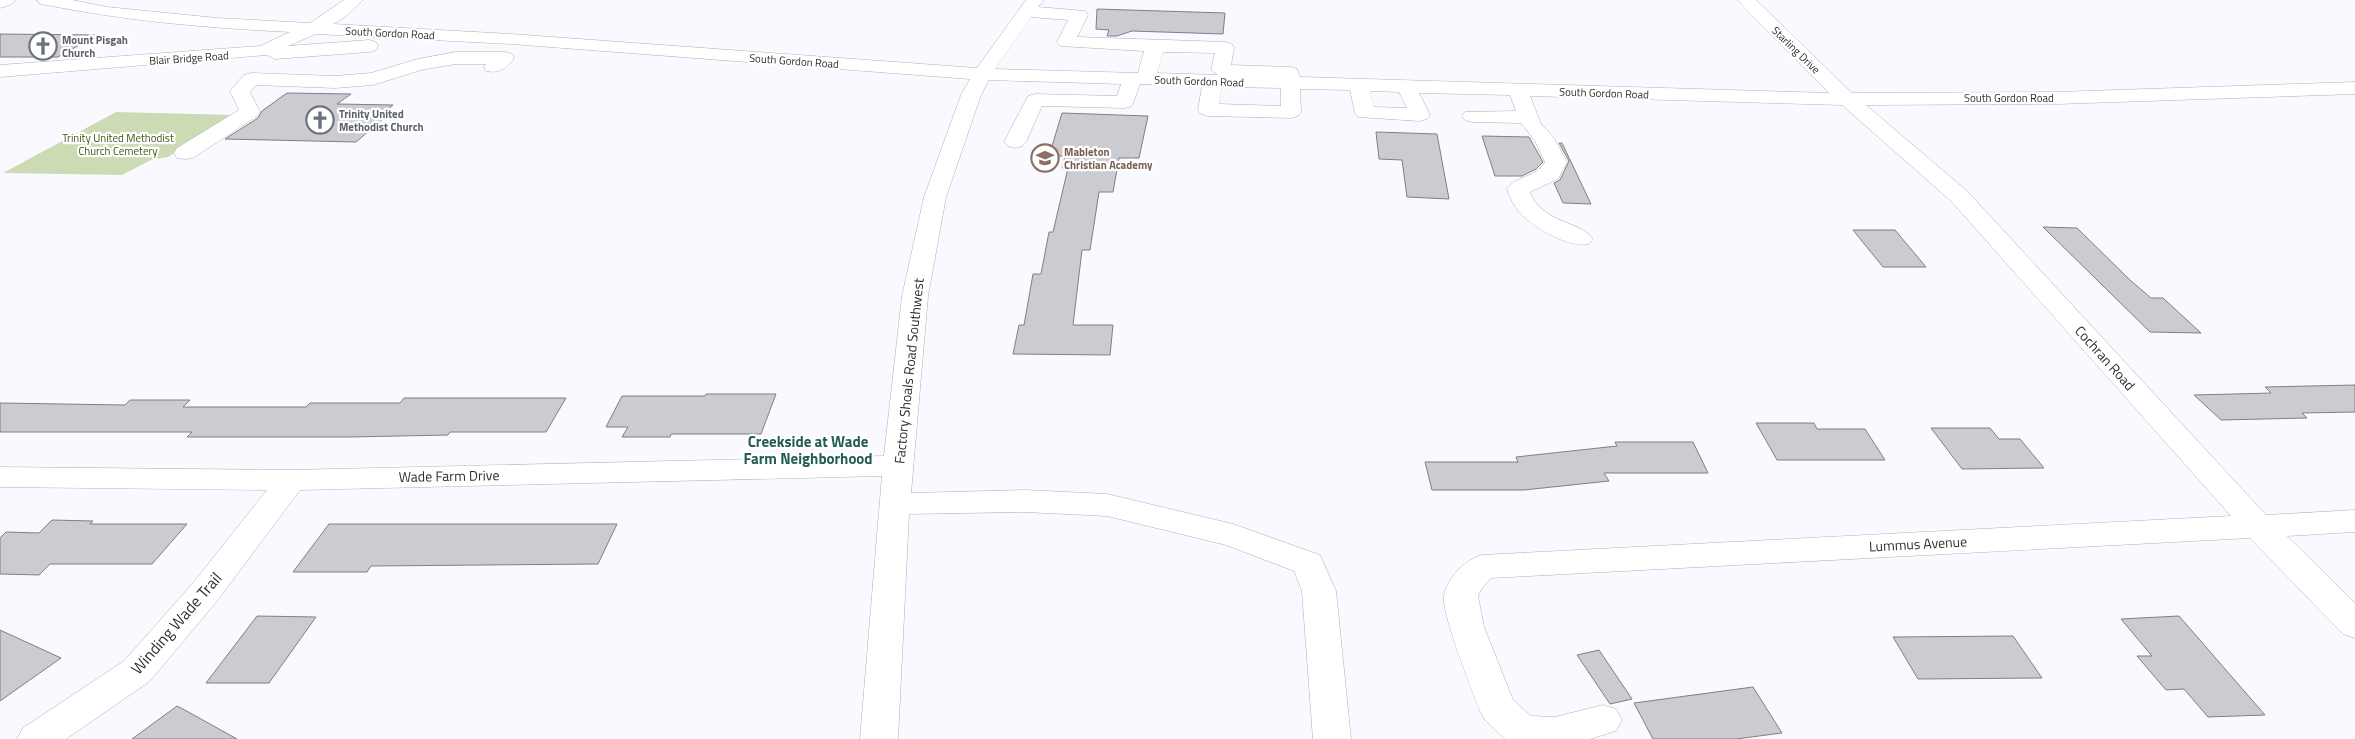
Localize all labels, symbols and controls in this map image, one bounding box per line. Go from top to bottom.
street label: South Gordon Road [345,23,435,43]
street label: Starling Drive [1768,23,1824,78]
church icon: Mount Pisgah Church [28,31,58,61]
place label: Mount Pisgah Church [62,32,128,61]
street label: Blair Bridge Road [149,47,229,69]
street label: South Gordon Road [749,50,840,72]
street label: South Gordon Road [1154,71,1244,91]
street label: South Gordon Road [1559,83,1649,103]
street label: South Gordon Road [1964,90,2054,106]
church icon: Trinity United Methodist Church [305,105,335,135]
place label: Trinity United Methodist Church [339,106,424,135]
park label: Trinity United Methodist Church Cemetery [62,130,174,159]
school or university icon: Mableton Christian Academy [1030,143,1060,173]
place label: Mableton Christian Academy [1064,144,1153,173]
street label: Factory Shoals Road Southwest [888,277,929,465]
street label: Cochran Road [2070,320,2140,395]
district label: Creekside at Wade Farm Neighborhood [743,430,873,470]
street label: Wade Farm Drive [398,464,500,487]
street label: Lummus Avenue [1868,530,1968,557]
street label: Winding Wade Trail [125,567,227,679]

